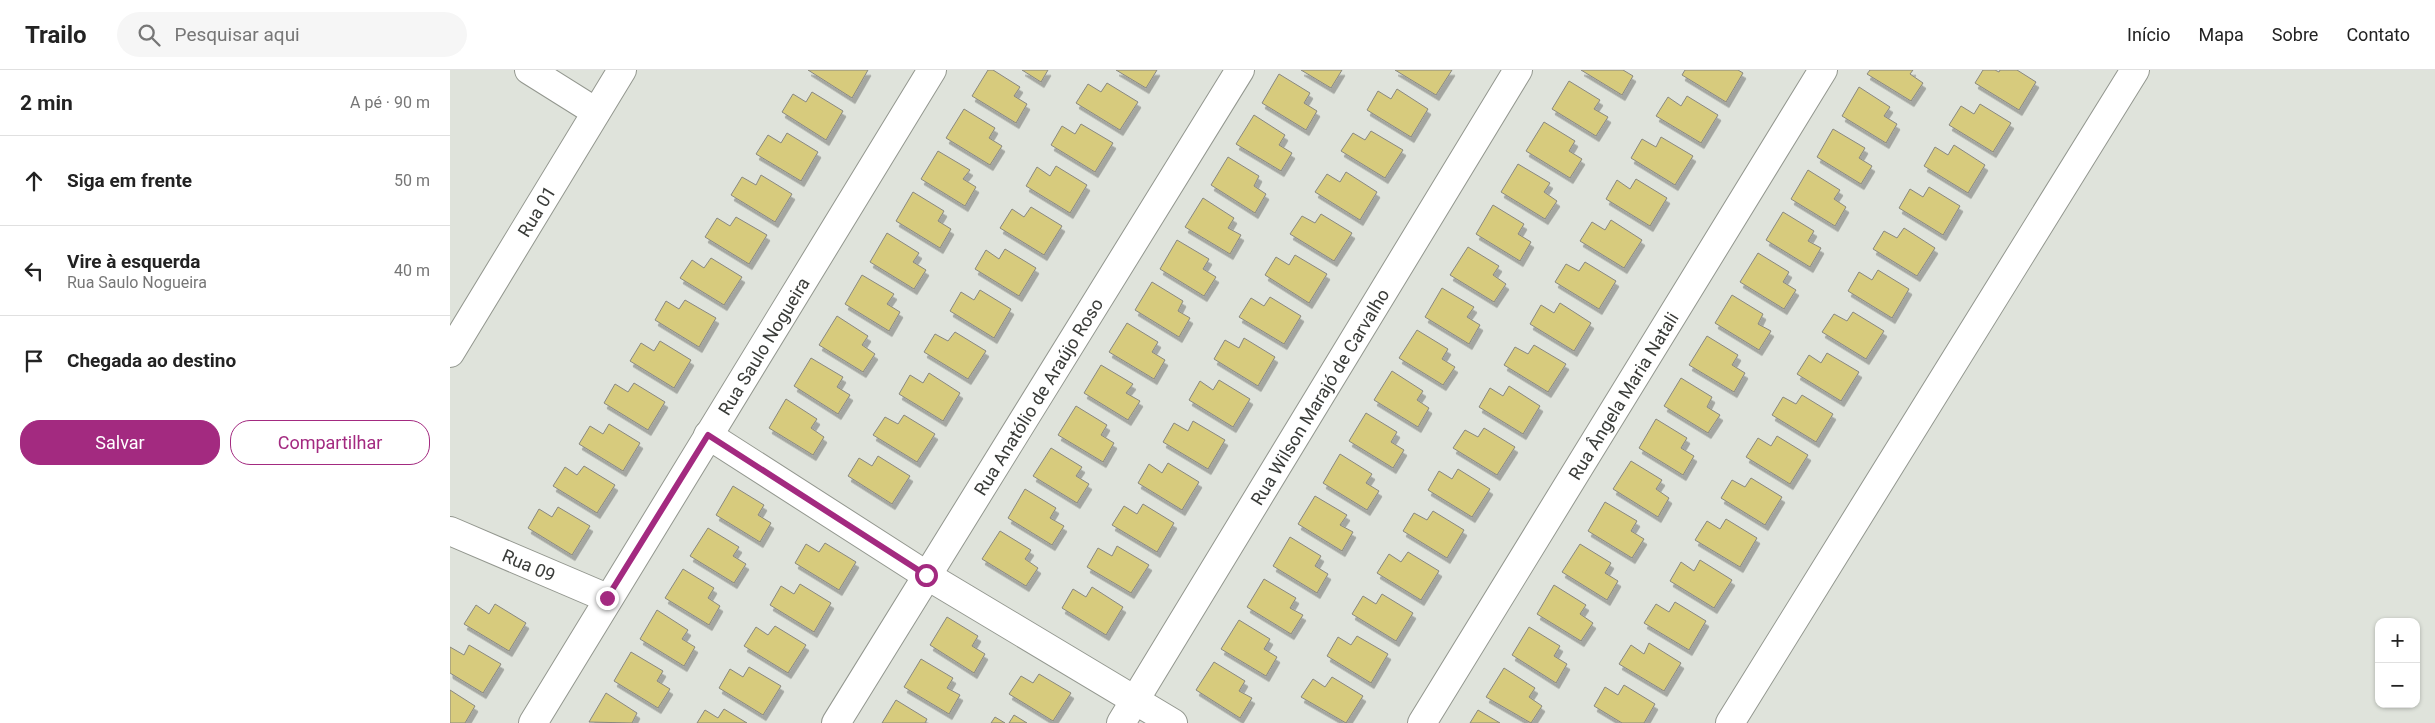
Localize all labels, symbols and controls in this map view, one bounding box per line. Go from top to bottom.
search box [117,12,467,57]
text: Trailo [25,21,87,49]
icon: search [135,21,163,49]
text: Pesquisar aqui [175,23,300,46]
text: Início [2127,24,2170,45]
text: Mapa [2198,24,2244,45]
text: Sobre [2272,24,2318,45]
text: Contato [2346,24,2410,45]
text: 2 min [20,91,73,115]
text: A pé · 90 m [350,93,430,112]
icon: ahead [20,167,48,195]
text: Siga em frente [67,169,192,192]
text: 50 m [394,171,430,190]
street label: Rua 01 [513,182,560,240]
text: Vire à esquerda [67,250,200,273]
icon: left [20,257,48,285]
text: 40 m [394,261,430,280]
text: Rua Saulo Nogueira [67,273,207,292]
street label: Rua Saulo Nogueira [713,273,813,419]
street label: Rua Wilson Marajó de Carvalho [1246,285,1393,508]
street label: Rua Anatólio de Araújo Roso [969,294,1107,499]
street label: Rua Ângela Maria Natali [1564,308,1682,483]
icon: arrive [20,347,48,375]
text: Chegada ao destino [67,349,236,372]
button: Salvar [20,420,220,465]
button: Compartilhar [230,420,430,465]
street label: Rua 09 [499,544,559,585]
route start [915,564,938,587]
route end [596,587,619,610]
map controls [2375,618,2420,708]
button: + [2375,618,2420,663]
button: − [2375,663,2420,708]

